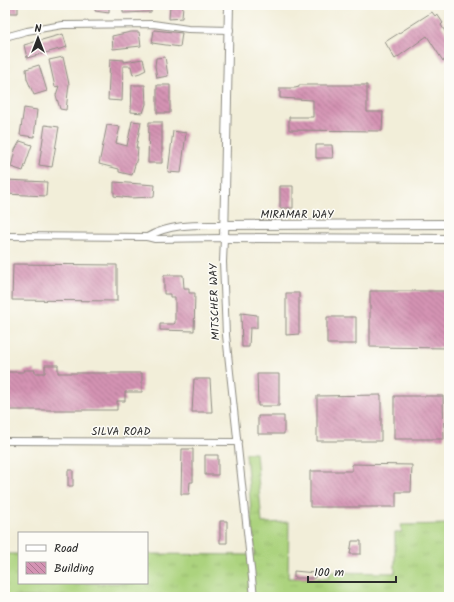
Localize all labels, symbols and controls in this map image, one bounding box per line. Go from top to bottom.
north arrow [18,18,58,58]
text: N [35,20,42,38]
street label: MIRAMAR WAY [260,206,334,224]
street label: MITSCHER WAY [205,263,225,341]
street label: SILVA ROAD [91,423,151,441]
legend [18,532,148,584]
text: Road [54,539,79,558]
scale bar [308,558,396,584]
text: Building [54,559,94,578]
text: 100 m [314,563,345,582]

